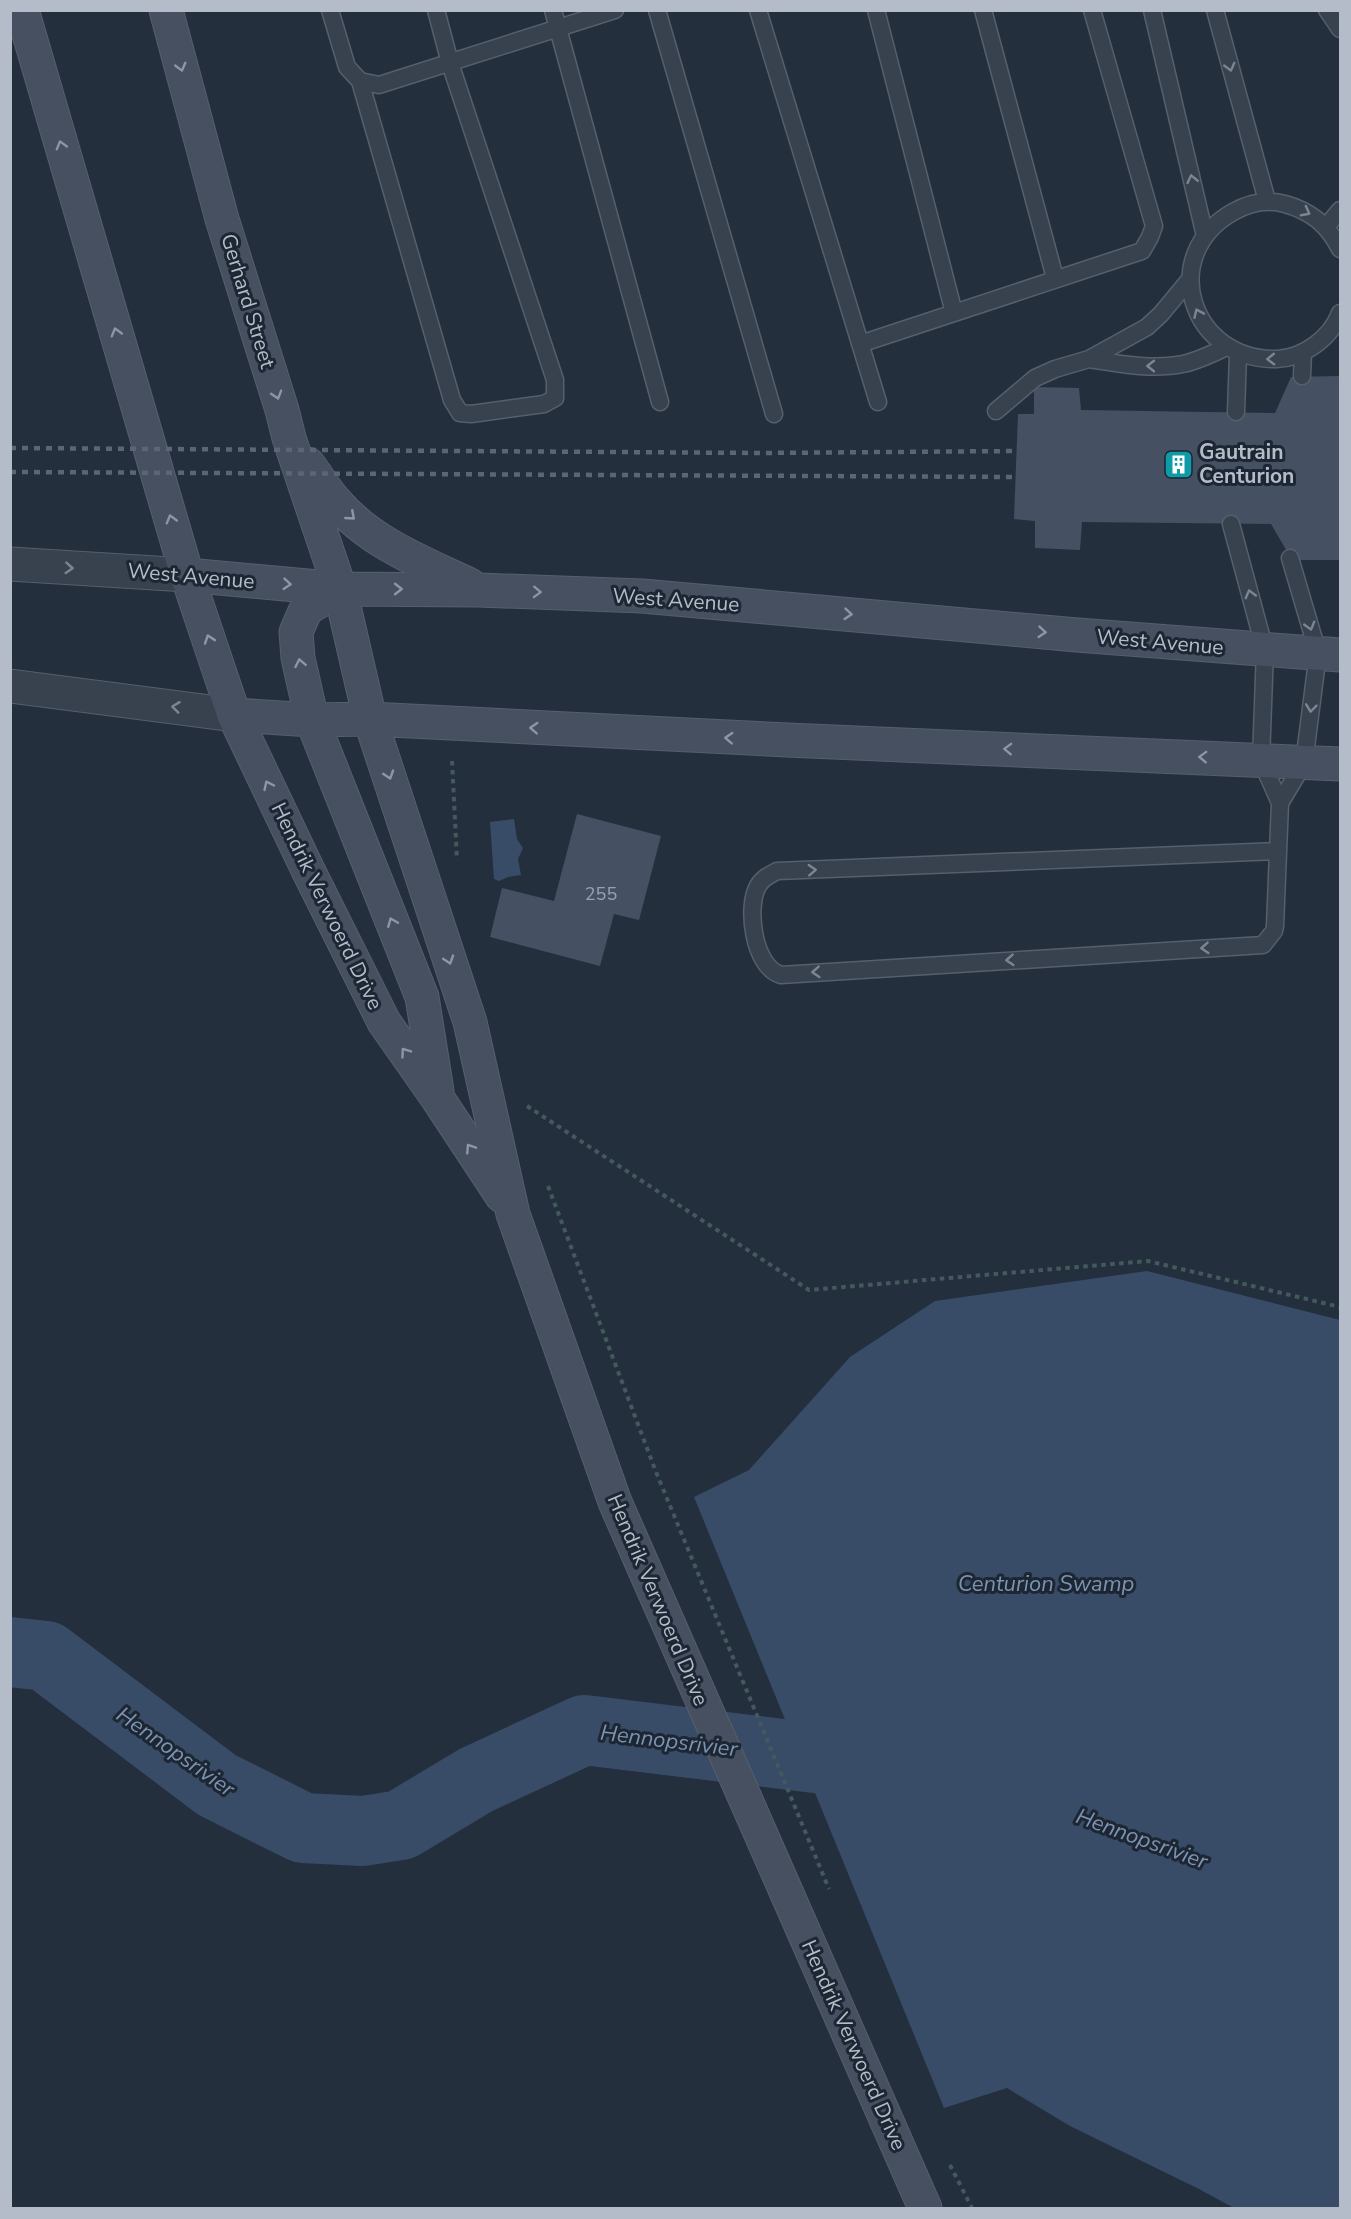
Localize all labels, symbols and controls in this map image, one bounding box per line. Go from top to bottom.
one-way arrow [174,61,186,72]
one-way arrow [1223,62,1236,72]
one-way arrow [56,140,68,150]
one-way arrow [1186,174,1199,184]
one-way arrow [1300,205,1310,216]
street label: Gerhard Street [214,230,282,372]
one-way arrow [1193,309,1205,320]
one-way arrow [111,327,123,338]
one-way arrow [1266,353,1275,365]
one-way arrow [1147,360,1156,372]
one-way arrow [270,389,282,400]
place label: Gautrain Centurion [1199,438,1294,490]
building icon: Gautrain Centurion [1162,448,1194,480]
one-way arrow [345,509,355,520]
one-way arrow [166,514,178,525]
street label: West Avenue [126,557,256,595]
one-way arrow [64,561,73,574]
one-way arrow [283,577,292,590]
street label: West Avenue [612,582,740,618]
one-way arrow [394,583,403,595]
one-way arrow [533,585,542,598]
one-way arrow [1245,589,1257,600]
one-way arrow [844,607,853,620]
one-way arrow [1303,620,1315,631]
street label: West Avenue [1095,623,1225,661]
one-way arrow [1038,625,1047,638]
one-way arrow [203,634,216,645]
one-way arrow [294,658,307,668]
one-way arrow [172,702,181,714]
one-way arrow [1306,704,1318,713]
one-way arrow [529,721,538,734]
one-way arrow [724,731,733,744]
one-way arrow [1003,743,1012,756]
one-way arrow [1198,751,1207,764]
one-way arrow [381,769,394,780]
one-way arrow [263,781,275,792]
street label: Hendrik Verwoerd Drive [265,798,389,1014]
one-way arrow [807,863,816,876]
house number: 255 [585,882,617,906]
one-way arrow [387,917,399,928]
one-way arrow [1200,942,1209,955]
one-way arrow [442,954,455,965]
one-way arrow [1006,954,1015,967]
one-way arrow [811,966,820,979]
one-way arrow [401,1047,412,1058]
one-way arrow [466,1143,477,1154]
street label: Hendrik Verwoerd Drive [601,1490,715,1710]
water label: Centurion Swamp [958,1569,1134,1599]
water label: Hennopsrivier [110,1700,241,1804]
water label: Hennopsrivier [599,1718,740,1764]
water label: Hennopsrivier [1072,1801,1213,1877]
street label: Hendrik Verwoerd Drive [795,1935,913,2155]

